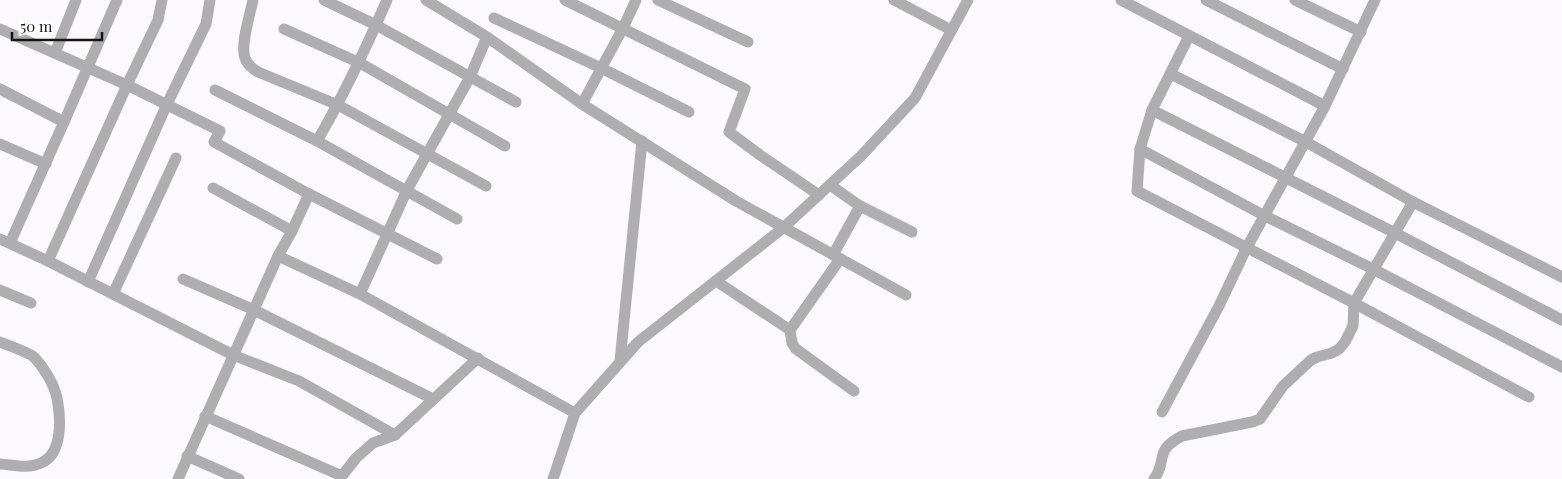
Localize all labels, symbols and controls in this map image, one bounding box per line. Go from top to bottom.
scale bar [12,10,102,42]
text: 50 m [20,16,53,36]

